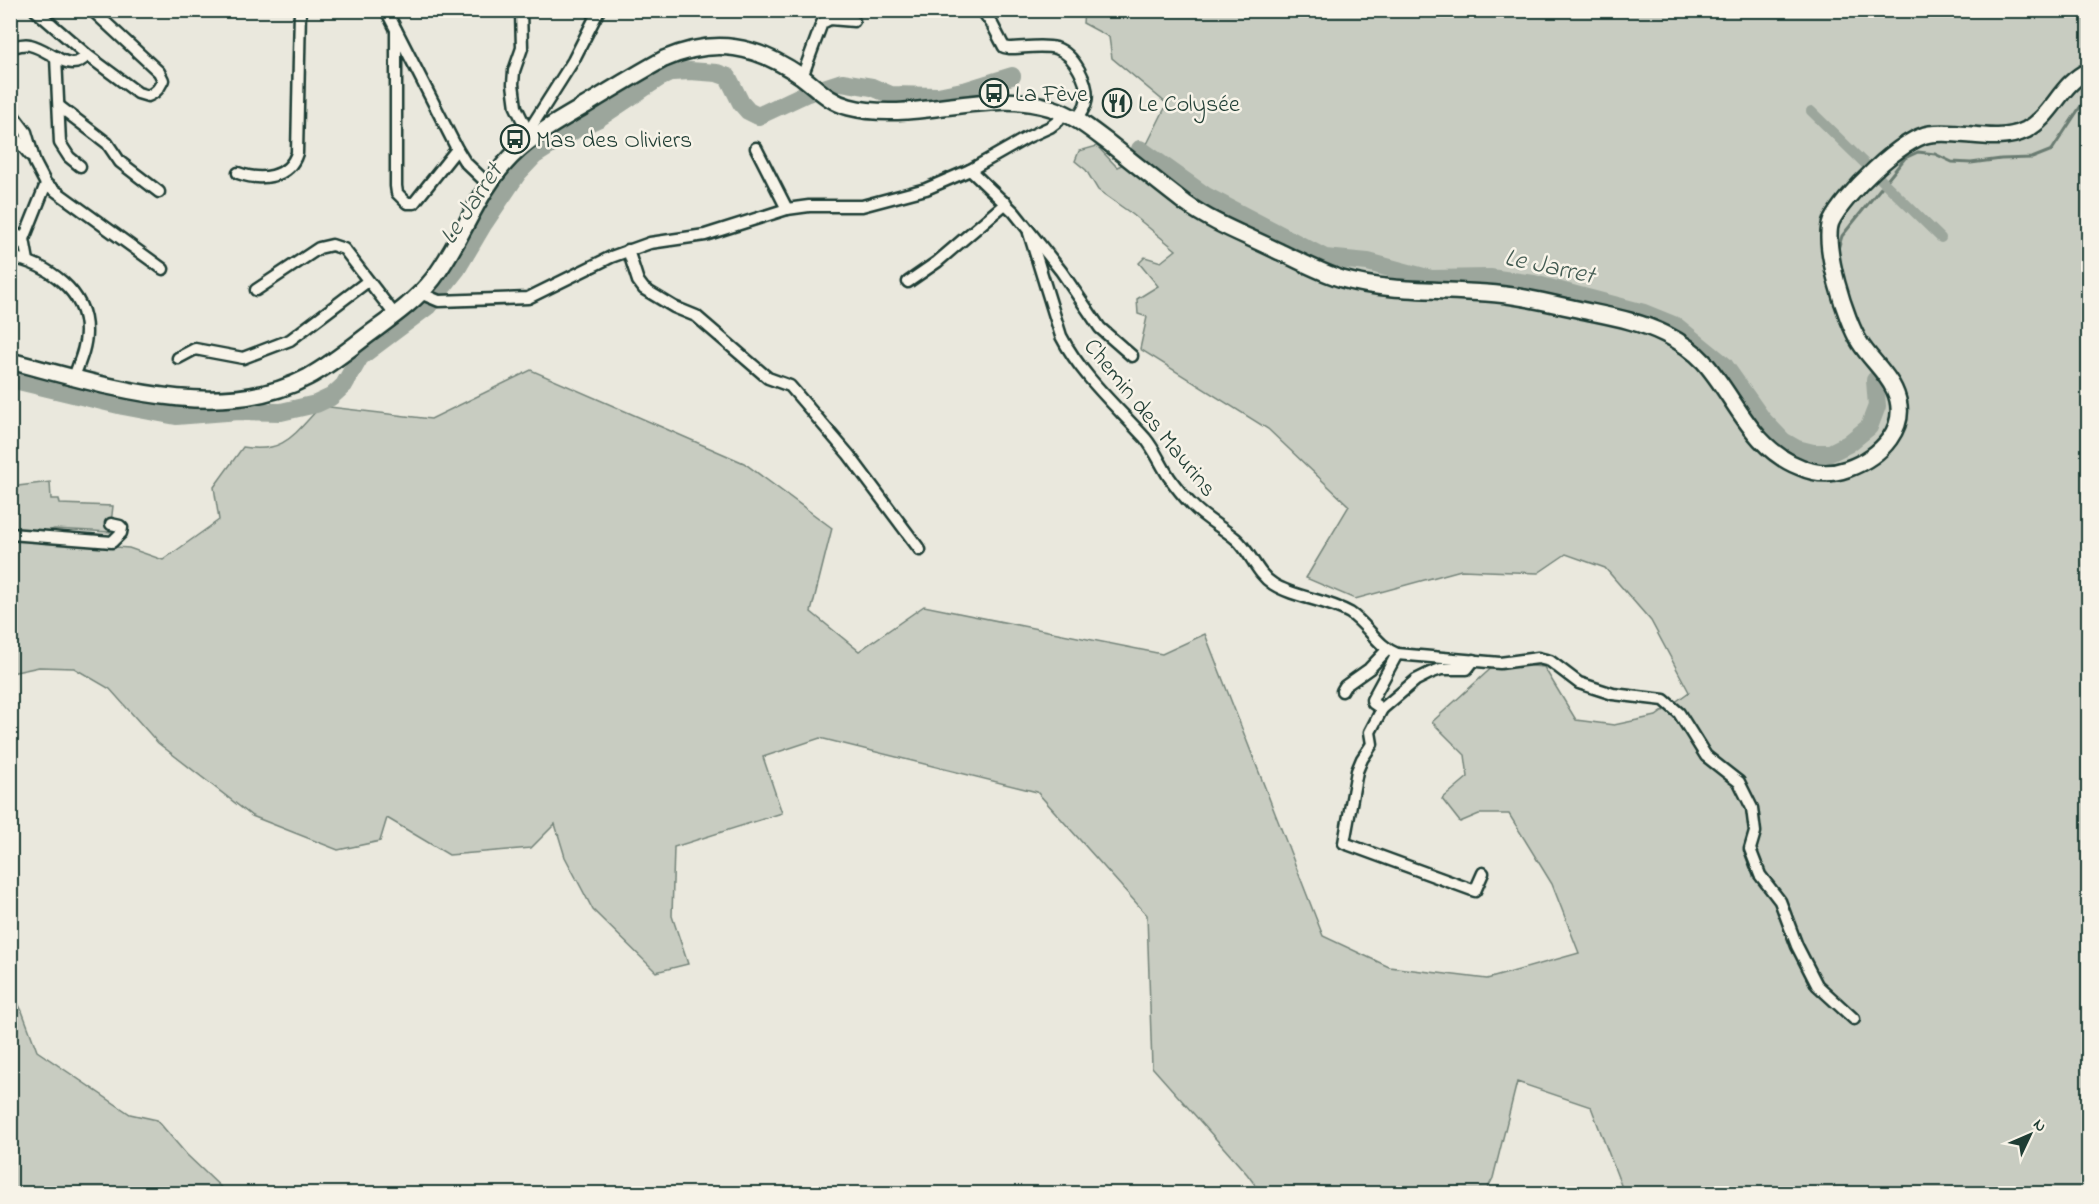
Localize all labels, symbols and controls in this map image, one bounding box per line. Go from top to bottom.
bus stop icon: La Fève [978,77,1010,109]
place label: La Fève [1015,78,1088,113]
restaurant icon: Le Colysée [1101,87,1133,119]
place label: Le Colysée [1138,88,1240,124]
bus stop icon: Mas des Oliviers [499,123,531,155]
place label: Mas des Oliviers [536,124,692,159]
water label: Le Jarret [431,154,515,253]
water label: Le Jarret [1501,240,1600,296]
street label: Chemin des Maurins [1074,332,1224,506]
north arrow [2000,1105,2060,1165]
text: N [2027,1114,2052,1138]

